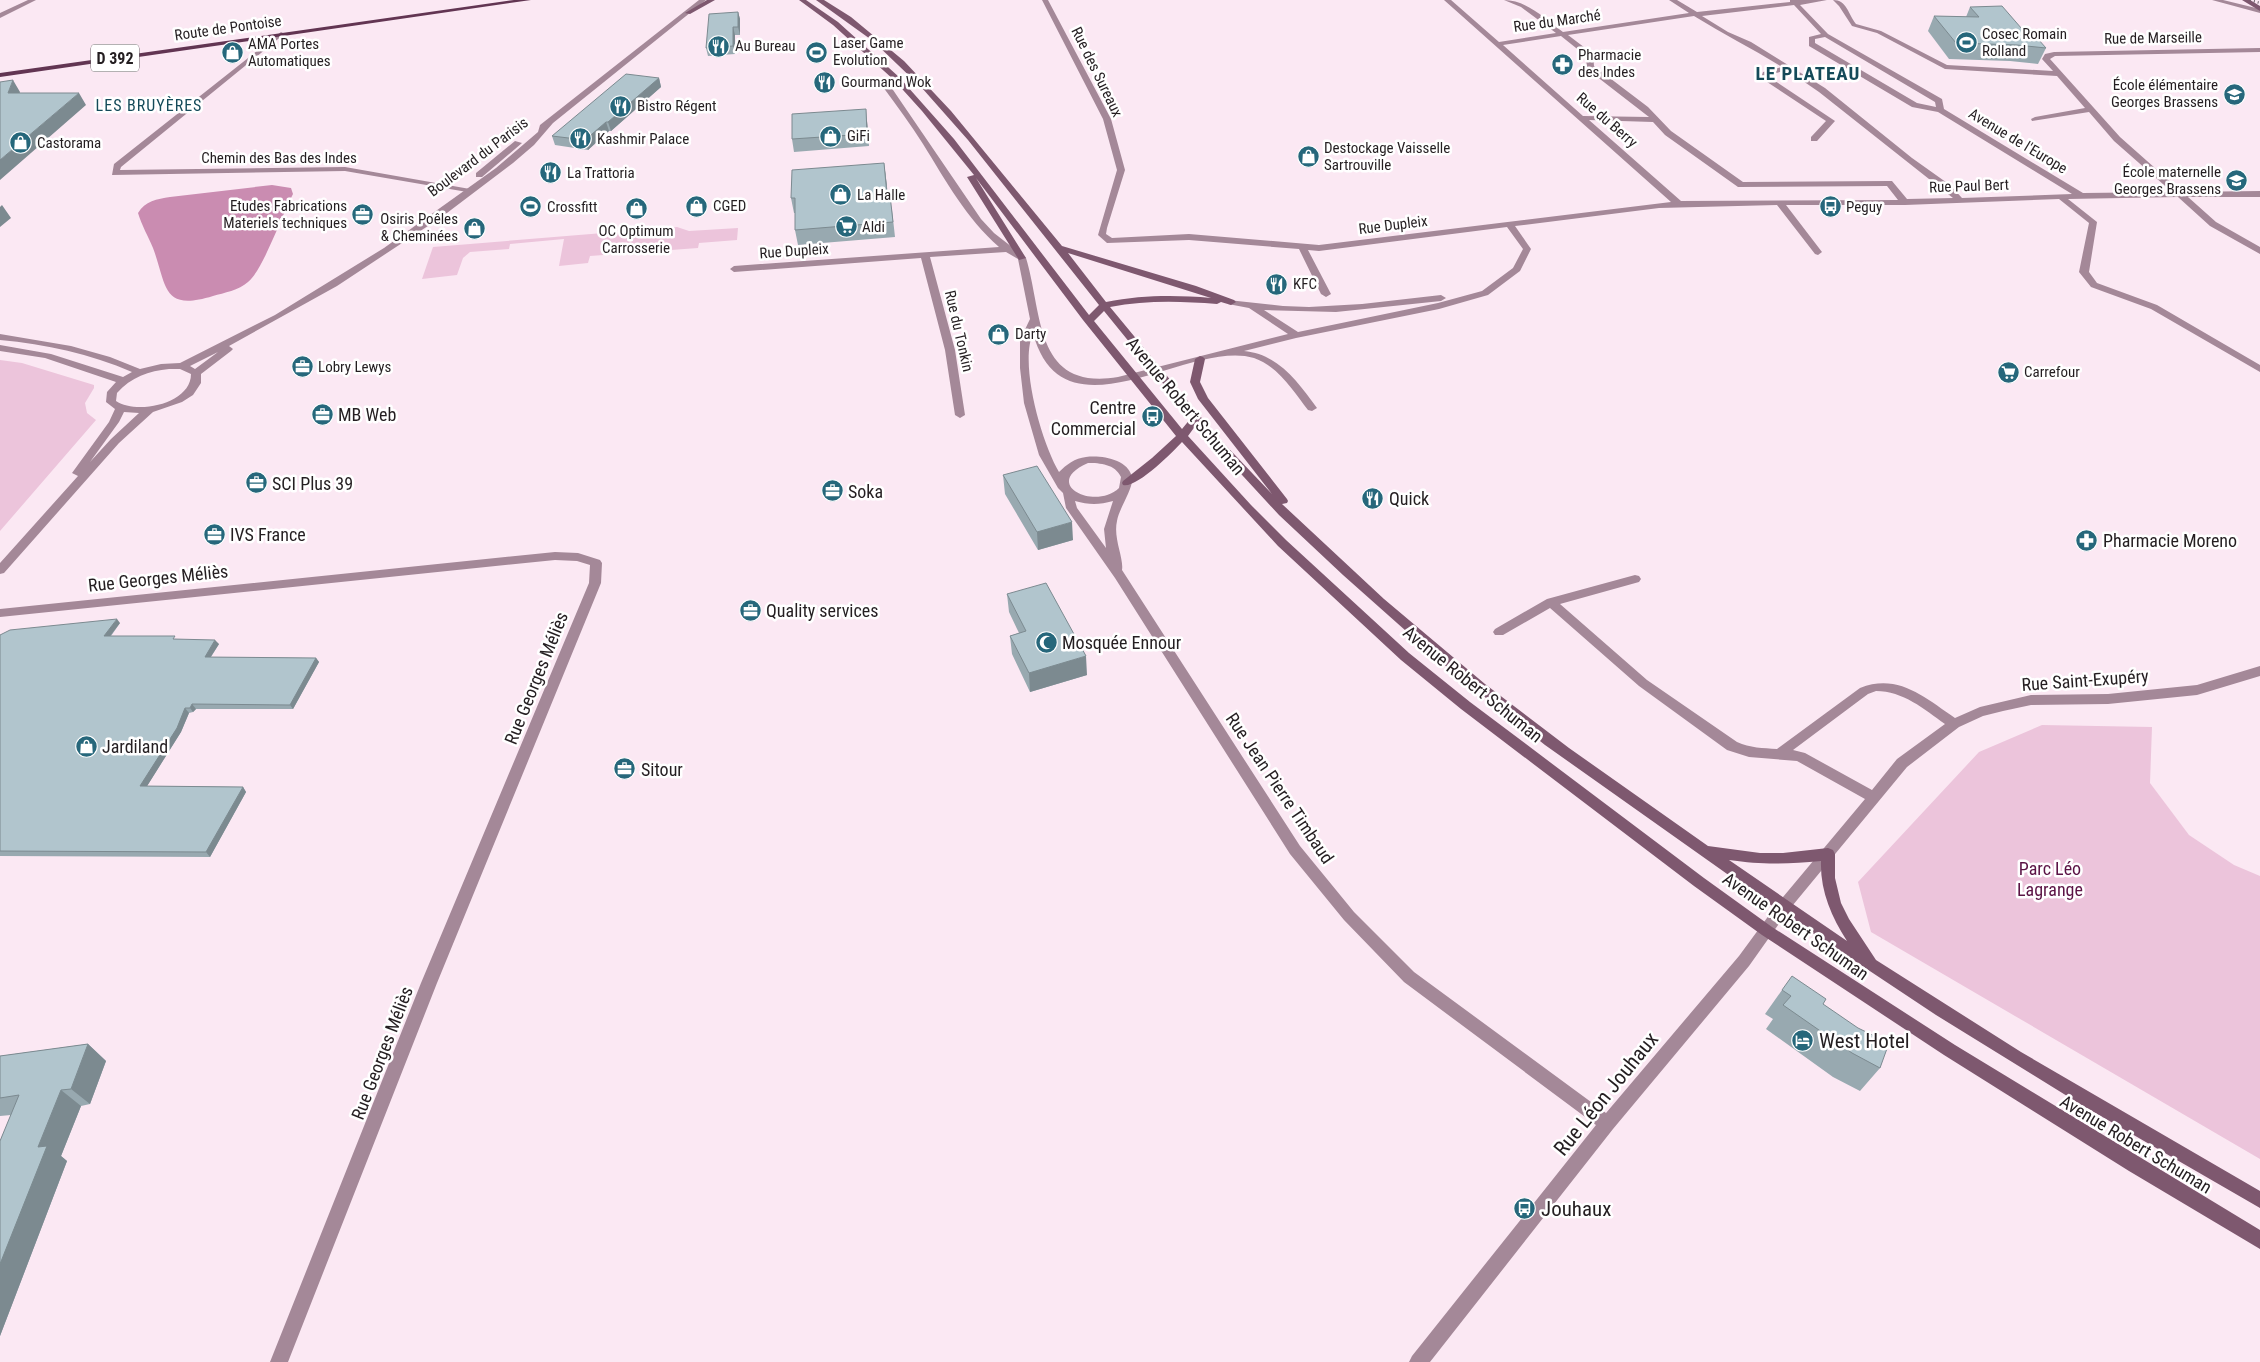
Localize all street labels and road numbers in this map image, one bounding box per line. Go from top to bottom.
street label: Rue du Marché [1512,6,1602,36]
street label: Route de Pontoise [173,12,283,44]
street label: Rue des Sureaux [1067,24,1127,120]
street label: Rue de Marseille [2104,28,2202,48]
road number: D 392 [91,44,139,72]
street label: Rue du Berry [1573,89,1641,151]
street label: Avenue de l'Europe [1966,105,2070,177]
street label: Boulevard du Parisis [424,113,532,201]
street label: Chemin des Bas des Indes [201,149,357,167]
street label: Rue Paul Bert [1929,176,2009,196]
street label: Rue Dupleix [1357,212,1429,238]
street label: Rue Dupleix [759,240,830,262]
street label: Rue du Tonkin [941,289,977,373]
street label: Avenue Robert Schuman [1122,333,1250,479]
street label: Rue Georges Méliès [87,560,229,596]
street label: Rue Georges Méliès [500,609,572,747]
street label: Avenue Robert Schuman [1399,621,1547,747]
street label: Rue Saint-Exupéry [2021,665,2150,695]
street label: Rue Jean Pierre Timbaud [1222,709,1338,867]
street label: Avenue Robert Schuman [1719,868,1873,984]
street label: Rue Georges Méliès [347,983,417,1123]
street label: Rue Léon Jouhaux [1549,1027,1663,1161]
street label: Avenue Robert Schuman [2056,1090,2216,1198]

